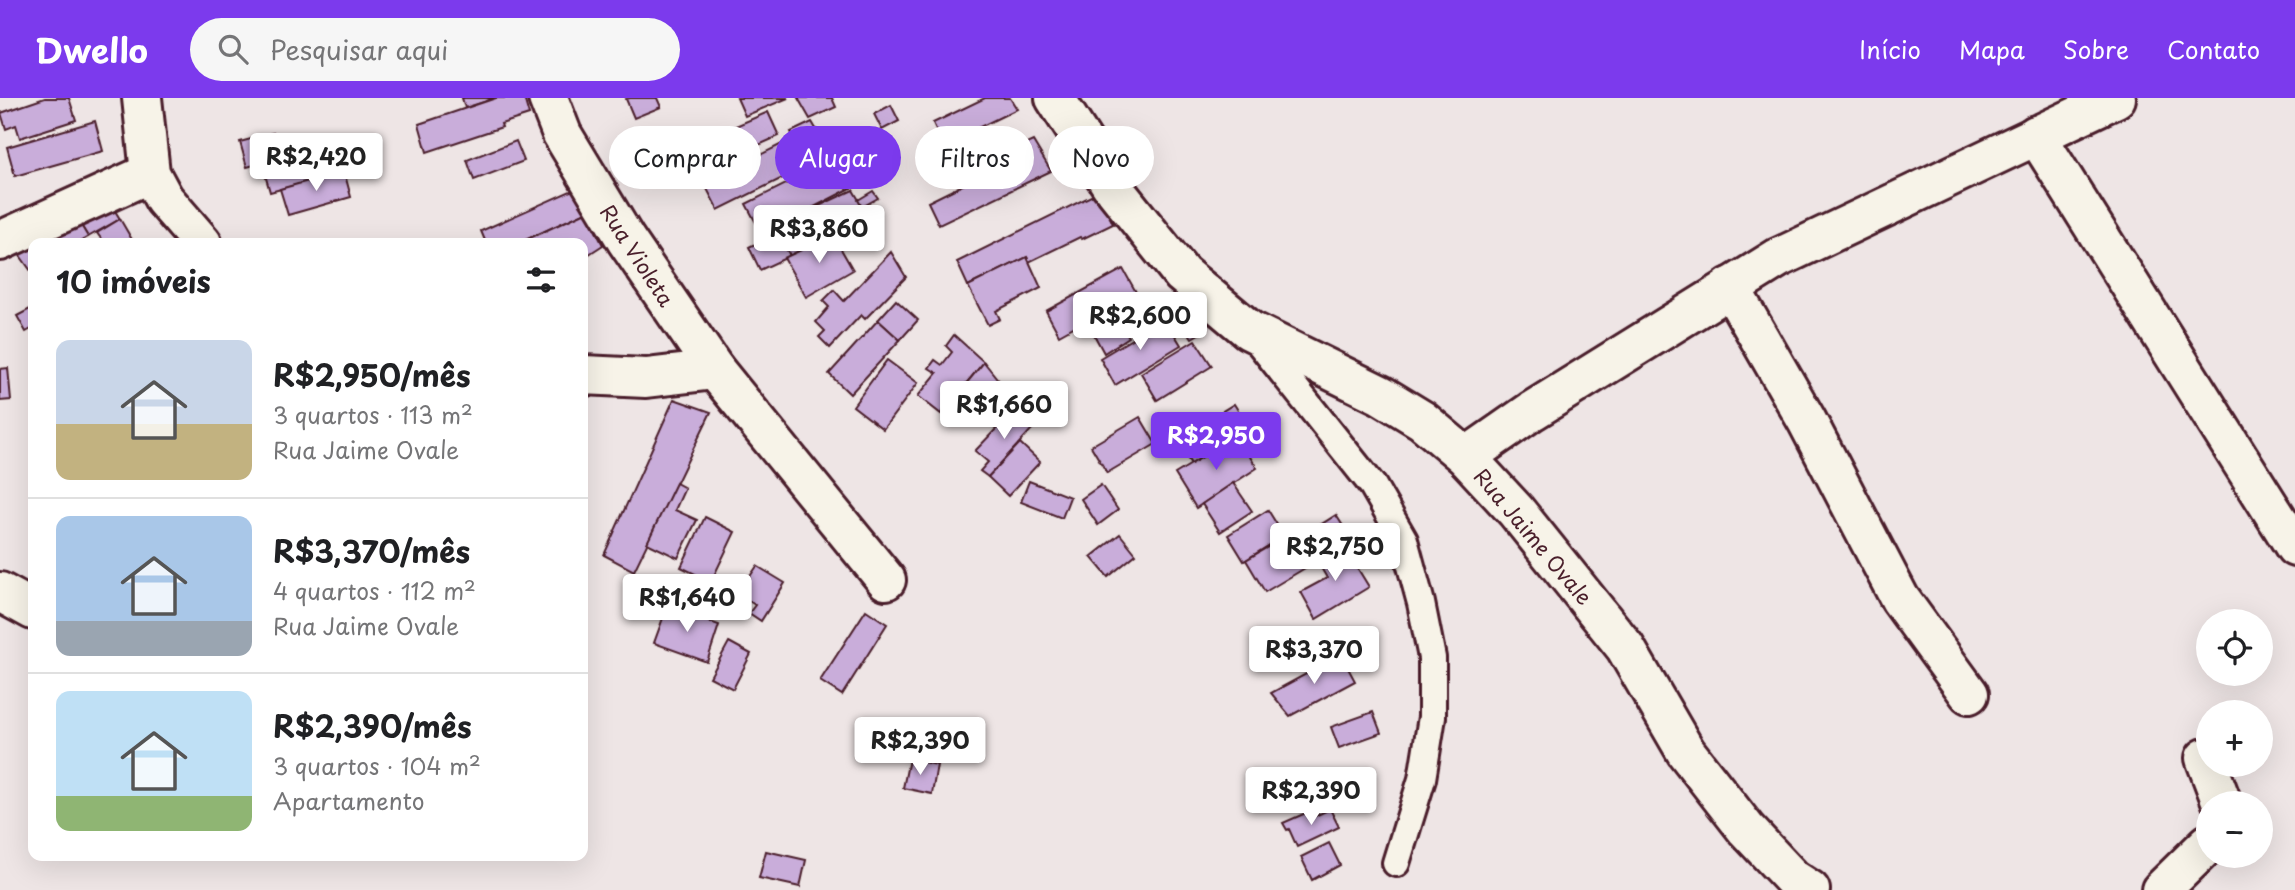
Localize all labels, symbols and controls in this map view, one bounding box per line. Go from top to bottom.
search box [190,18,680,81]
text: Dwello [35,24,148,74]
icon: search [214,30,252,68]
text: Pesquisar aqui [270,30,448,69]
text: Início [1859,31,1921,67]
text: Mapa [1959,31,2025,67]
text: Sobre [2063,31,2129,67]
text: Contato [2167,31,2260,67]
chip: Comprar [609,126,761,189]
chip: Alugar [775,126,901,189]
chip: Filtros [915,126,1034,189]
chip: Novo [1048,126,1154,189]
pin: R$2,420 [251,134,381,193]
text: R$2,420 [266,138,366,173]
street label: Rua Violeta [593,198,683,313]
pin: R$3,860 [754,206,884,265]
text: R$3,860 [770,210,868,245]
text: 10 imóveis [56,258,211,303]
icon: filters [522,261,560,299]
pin: R$2,600 [1075,292,1205,352]
text: R$2,600 [1089,297,1191,332]
text: R$2,950/mês [273,352,471,397]
icon: home [112,368,196,452]
pin: R$1,660 [939,382,1069,441]
text: R$1,660 [956,386,1052,421]
text: 3 quartos · 113 m² [273,397,473,432]
pin: R$2,950 [1151,412,1281,472]
text: R$2,950 [1167,417,1265,452]
text: Rua Jaime Ovale [273,432,459,467]
street label: Rua Jaime Ovale [1467,461,1601,611]
pin: R$2,750 [1270,524,1400,583]
text: R$3,370/mês [273,528,470,573]
text: R$2,750 [1286,528,1384,563]
icon: home [112,544,196,628]
text: 4 quartos · 112 m² [273,573,476,608]
pin: R$1,640 [622,574,752,634]
text: R$1,640 [639,579,735,614]
text: Rua Jaime Ovale [273,608,459,643]
map controls [2196,609,2273,868]
button: locate [2196,609,2273,686]
pin: R$3,370 [1249,626,1379,686]
text: R$3,370 [1265,631,1363,666]
button: + [2196,700,2273,777]
text: R$2,390/mês [273,703,472,748]
pin: R$2,390 [855,718,985,777]
icon: home [112,719,196,803]
text: R$2,390 [870,722,970,757]
text: 3 quartos · 104 m² [273,748,481,783]
pin: R$2,390 [1246,768,1376,827]
text: R$2,390 [1261,772,1361,807]
text: Apartamento [273,783,425,818]
button: − [2196,791,2273,868]

